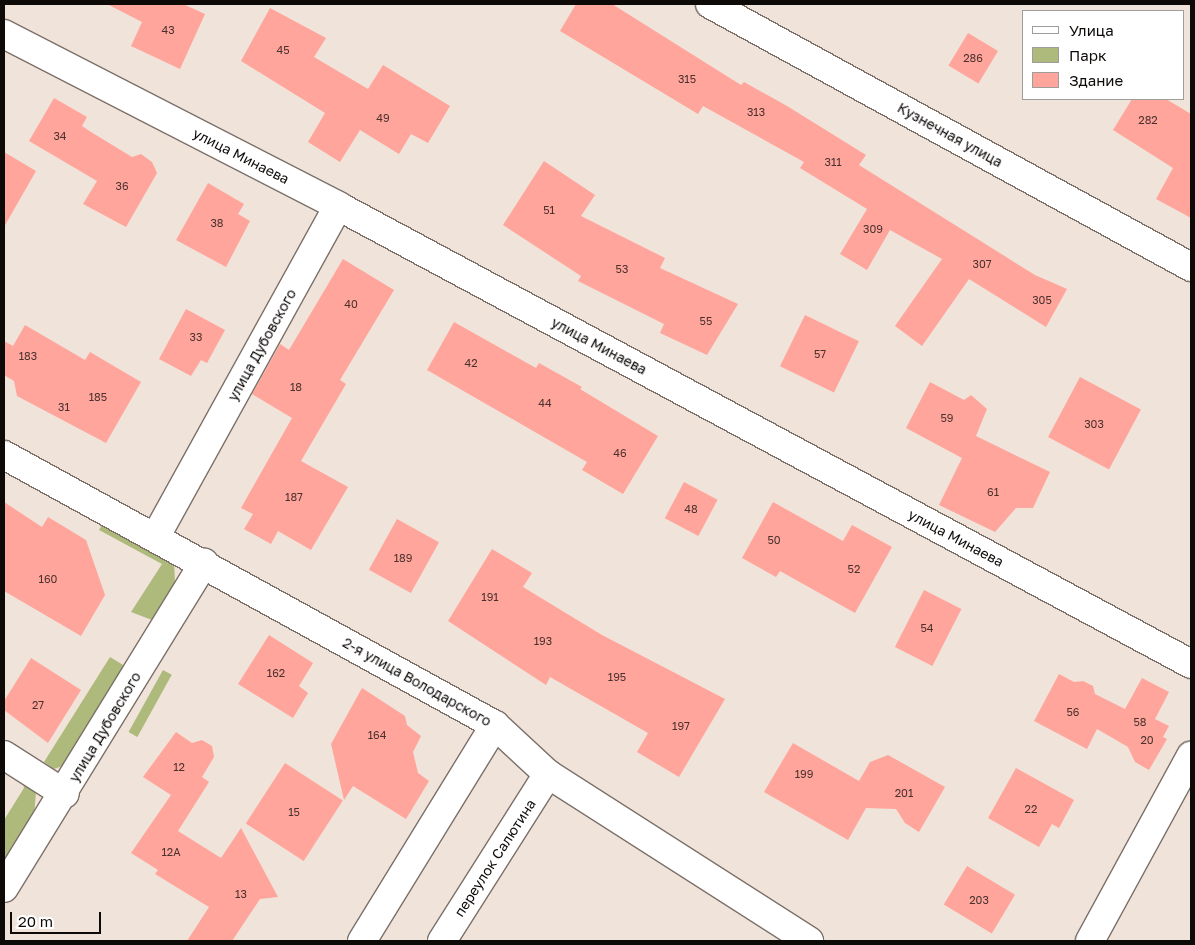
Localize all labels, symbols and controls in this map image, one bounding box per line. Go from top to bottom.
legend [1022,10,1185,100]
text: Улица [1069,21,1114,39]
house number: 43 [161,23,175,37]
house number: 45 [276,43,290,57]
text: Парк [1069,46,1107,64]
house number: 286 [963,51,983,65]
text: Здание [1069,71,1123,89]
house number: 315 [678,72,696,86]
street label: Кузнечная улица [895,99,1005,171]
house number: 313 [747,105,765,119]
house number: 49 [376,111,390,125]
house number: 282 [1138,113,1158,127]
street label: улица Минаева [190,125,292,187]
house number: 34 [53,129,67,143]
house number: 311 [824,155,842,169]
house number: 36 [115,179,129,193]
house number: 51 [543,203,555,217]
house number: 38 [210,216,224,230]
house number: 309 [863,222,883,236]
house number: 307 [972,257,992,271]
house number: 53 [616,262,628,276]
street label: улица Дубовского [224,286,300,404]
house number: 305 [1032,293,1052,307]
house number: 40 [344,297,358,311]
street label: улица Минаева [548,314,650,378]
house number: 55 [700,314,712,328]
house number: 33 [190,330,202,344]
house number: 57 [814,347,826,361]
house number: 183 [19,349,37,363]
house number: 42 [464,356,478,370]
house number: 18 [290,380,302,394]
house number: 185 [89,390,107,404]
house number: 44 [538,396,552,410]
house number: 31 [58,400,70,414]
house number: 59 [940,411,954,425]
house number: 303 [1084,417,1104,431]
house number: 46 [613,446,627,460]
house number: 61 [987,485,999,499]
house number: 187 [285,490,303,504]
house number: 48 [684,502,698,516]
street label: улица Минаева [905,506,1007,570]
house number: 50 [767,533,781,547]
house number: 189 [394,551,412,565]
house number: 52 [848,562,860,576]
house number: 160 [39,572,57,586]
house number: 191 [481,590,499,604]
house number: 54 [920,621,934,635]
street label: 2-я улица Володарского [340,634,494,730]
house number: 193 [534,634,552,648]
house number: 162 [267,666,285,680]
street label: улица Дубовского [65,669,145,785]
house number: 195 [608,670,626,684]
house number: 27 [32,698,44,712]
house number: 56 [1066,705,1080,719]
house number: 58 [1133,715,1147,729]
house number: 197 [672,719,690,733]
house number: 164 [368,728,386,742]
house number: 20 [1140,733,1154,747]
house number: 12 [173,760,185,774]
house number: 199 [795,767,813,781]
house number: 201 [895,786,913,800]
street label: переулок Салютина [451,796,539,920]
house number: 22 [1025,802,1037,816]
house number: 15 [288,805,300,819]
house number: 12А [161,845,181,859]
house number: 13 [235,887,247,901]
house number: 203 [969,893,989,907]
scale bar [12,902,104,934]
text: 20 m [18,912,53,930]

